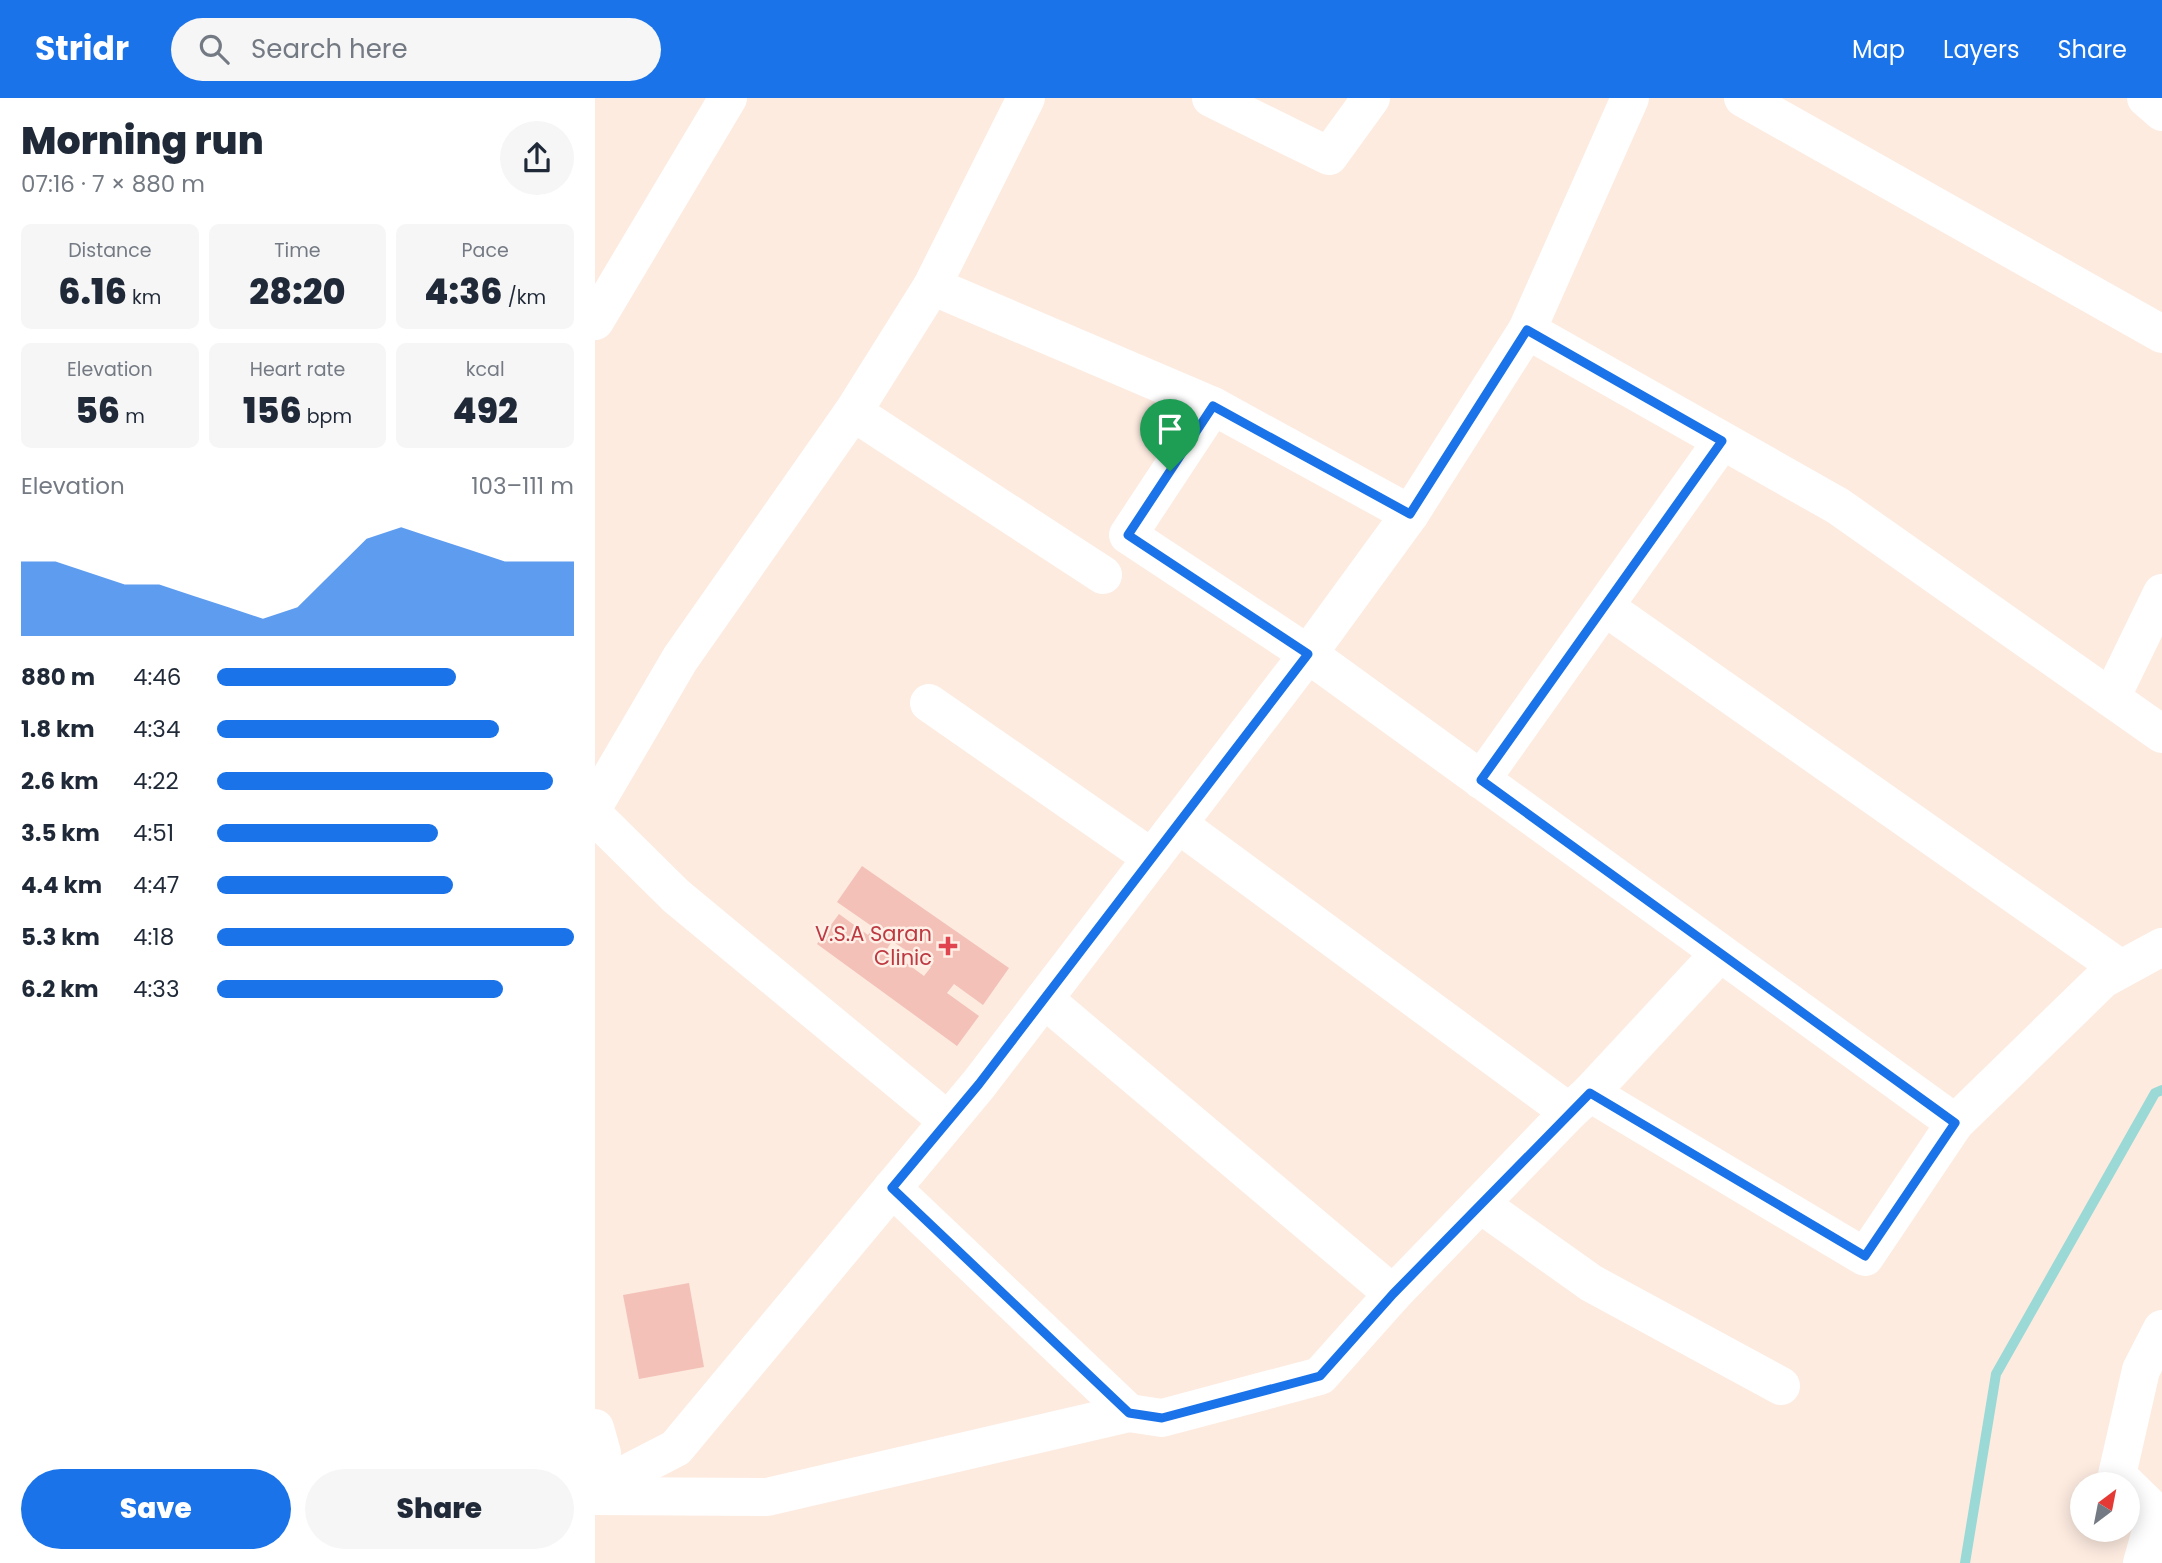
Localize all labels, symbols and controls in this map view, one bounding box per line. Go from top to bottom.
search box [171,18,661,81]
text: Stridr [35,25,129,72]
icon: search [195,30,233,68]
text: Search here [251,31,408,67]
text: Map [1852,33,1905,66]
text: Layers [1943,33,2019,66]
text: Share [2057,33,2127,66]
text: Morning run [21,114,264,167]
button: share [500,121,574,195]
text: 07:16 · 7 × 880 m [21,168,205,200]
text: Distance [68,237,151,264]
text: Time [274,237,321,264]
text: Pace [462,237,509,264]
text: 6.16 [58,267,127,316]
text: 28:20 [249,267,346,316]
text: 4:36 [424,267,503,316]
text: km [127,284,161,311]
text: /km [503,284,546,311]
text: Elevation [67,356,153,383]
text: Heart rate [250,356,345,383]
text: kcal [466,356,505,383]
text: 56 [75,386,120,435]
text: 156 [243,386,302,435]
text: 492 [453,386,518,435]
pin [1140,399,1200,471]
text: m [120,403,145,430]
text: bpm [302,403,352,430]
icon: arrive [1151,410,1189,448]
text: Elevation [21,470,125,502]
text: 103–111 m [471,470,574,502]
text: 880 m [21,661,95,693]
text: 4:46 [133,661,181,693]
text: 1.8 km [21,713,95,745]
text: 4:34 [133,713,180,745]
text: 2.6 km [21,765,99,797]
text: 4:22 [133,765,179,797]
text: 3.5 km [21,817,100,849]
text: 4:51 [133,817,174,849]
text: 4.4 km [21,869,102,901]
text: 4:47 [133,869,179,901]
place label: V.S.A Saran Clinic [815,919,932,972]
text: 5.3 km [21,921,100,953]
text: 4:18 [133,921,174,953]
marker: V.S.A Saran Clinic [938,936,958,956]
text: 6.2 km [21,973,99,1005]
text: 4:33 [133,973,179,1005]
button: Save [21,1469,291,1549]
button: Share [305,1469,574,1549]
north arrow [2070,1472,2140,1542]
map controls [2070,1472,2140,1542]

